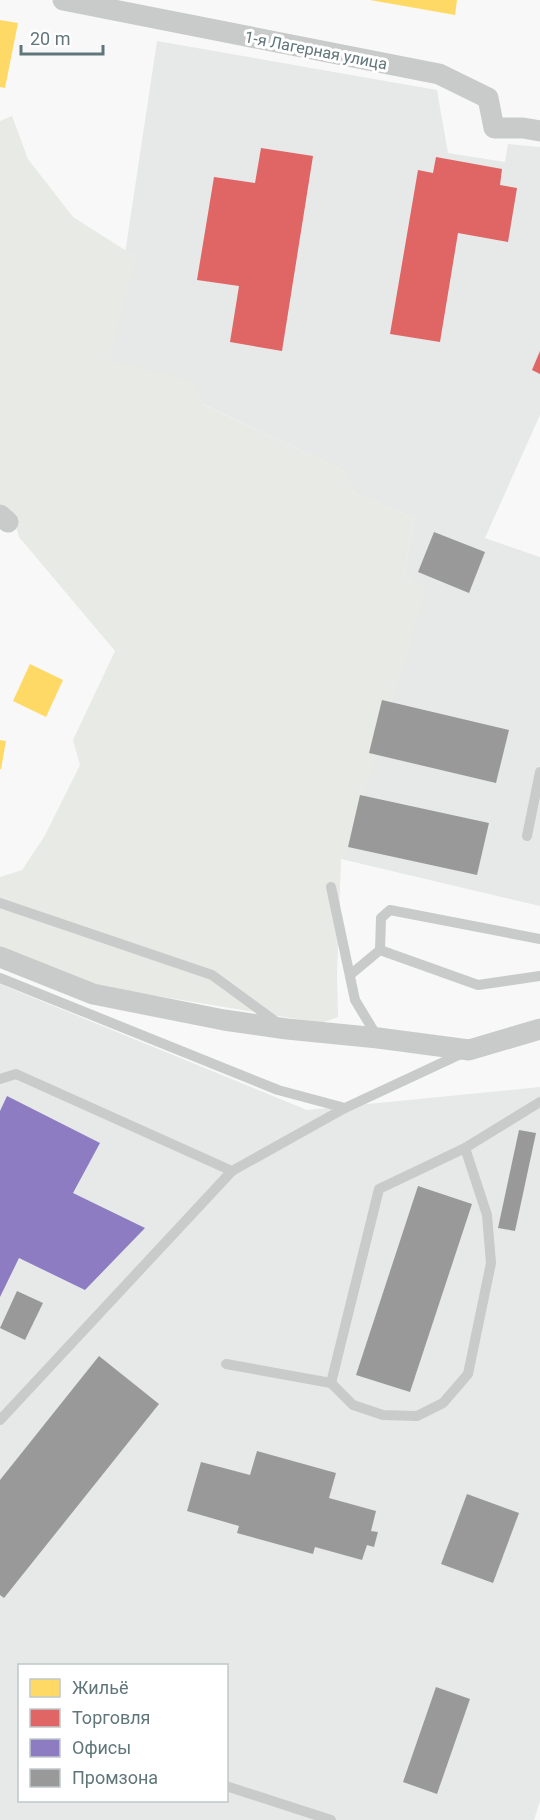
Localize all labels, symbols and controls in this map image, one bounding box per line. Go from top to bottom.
scale bar [21,18,104,56]
street label: 1-я Лагерная улица [243,27,389,74]
text: 20 m [30,28,70,49]
legend [18,1664,228,1802]
text: Жильё [72,1677,128,1698]
text: Торговля [72,1707,150,1728]
text: Офисы [72,1737,131,1758]
text: Промзона [72,1767,158,1788]

